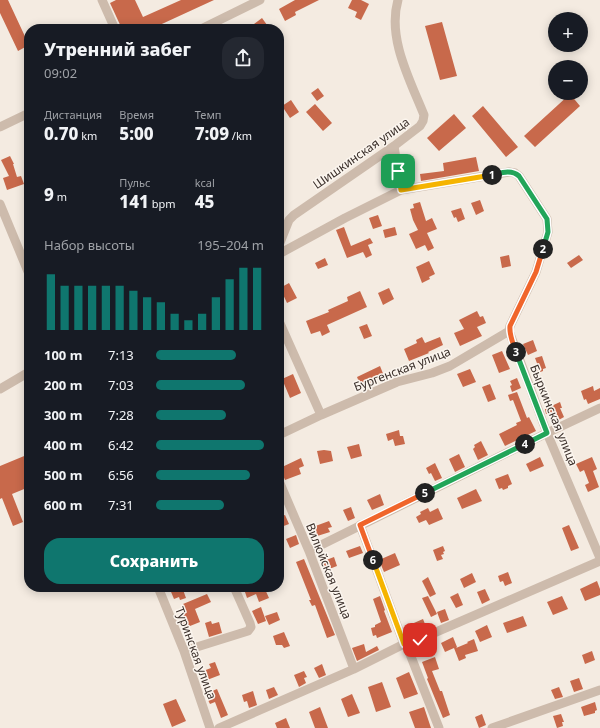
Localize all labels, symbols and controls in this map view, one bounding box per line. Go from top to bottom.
map controls [548,12,588,100]
button: + [548,12,588,52]
text: Утренний забег [44,37,191,61]
button: share [222,37,264,79]
button: − [548,60,588,100]
text: 09:02 [44,64,77,82]
text: Дистанция [44,107,102,122]
text: Время [119,107,154,122]
text: Темп [195,107,222,122]
street label: Шишкинская улица [309,113,413,193]
text: 0.70 [44,122,78,145]
text: 5:00 [119,122,154,145]
text: 7:09 [195,122,229,145]
text: km [78,128,97,143]
text: /km [229,128,252,143]
pin [381,154,415,188]
icon: arrive [387,160,409,182]
pin: 1 [482,165,502,185]
text: 1 [489,167,495,182]
text: Пульс [119,175,150,190]
text: kcal [195,175,215,190]
text: 9 [44,183,54,206]
text: m [54,189,67,204]
text: 141 [119,190,149,213]
text: 45 [195,190,214,213]
text: bpm [149,196,176,211]
text: Набор высоты [44,236,135,254]
text: 195–204 m [197,236,264,254]
pin: 2 [533,239,553,259]
text: 2 [540,241,546,256]
pin: 3 [506,342,526,362]
street label: Бургенская улица [351,343,453,395]
text: 3 [513,344,519,359]
text: 100 m [44,346,82,364]
text: 7:13 [108,346,134,364]
street label: Быркинская улица [526,362,582,468]
text: 200 m [44,376,82,394]
text: 7:03 [108,376,134,394]
text: 300 m [44,406,82,424]
text: 7:28 [108,406,134,424]
pin: 4 [515,434,535,454]
text: 400 m [44,436,82,454]
text: 6:42 [108,436,134,454]
text: 4 [522,436,528,451]
text: 500 m [44,466,82,484]
text: 6:56 [108,466,134,484]
pin: 5 [415,483,435,503]
text: 5 [422,485,428,500]
text: 600 m [44,496,82,514]
text: 7:31 [108,496,134,514]
street label: Вилюйская улица [302,520,356,622]
button: Сохранить [44,538,264,584]
pin: 6 [363,550,383,570]
text: 6 [370,552,376,567]
street label: Туринская улица [171,604,221,702]
pin [403,623,437,657]
icon: check [409,629,431,651]

